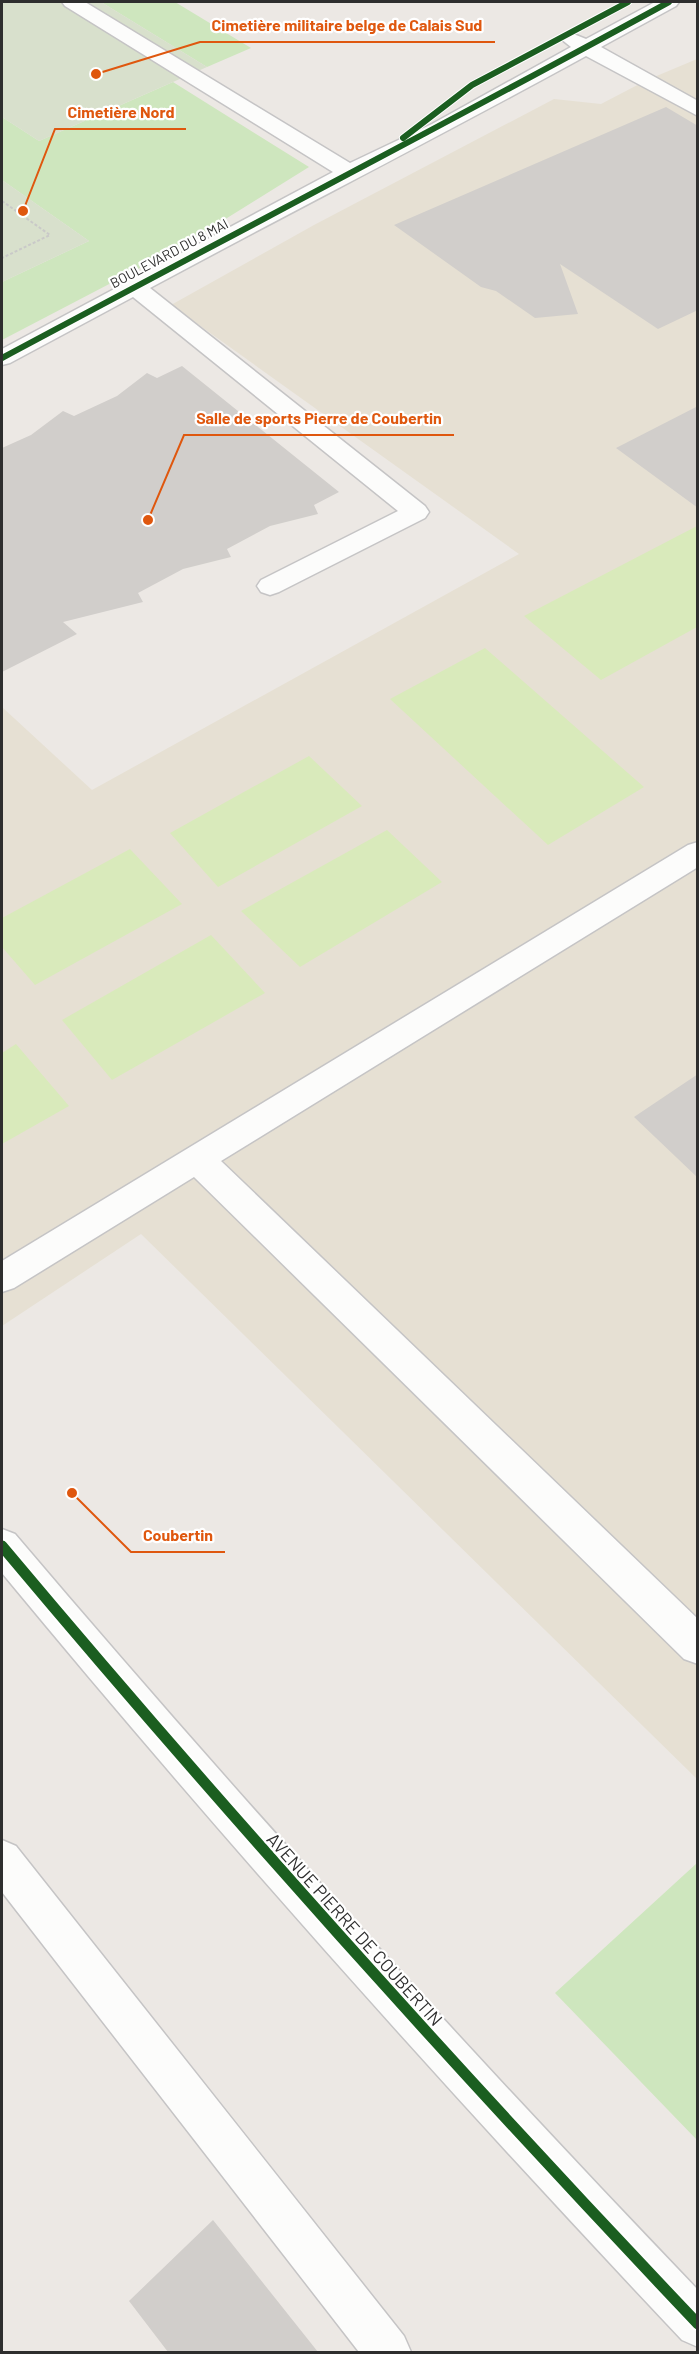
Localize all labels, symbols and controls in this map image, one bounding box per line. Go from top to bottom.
callout: Cimetière militaire belge de Calais Sud [200,8,495,42]
text: Cimetière militaire belge de Calais Sud [212,15,482,34]
callout: Cimetière Nord [55,95,186,129]
text: Cimetière Nord [68,102,174,121]
street label: BOULEVARD DU 8 MAI [107,215,231,291]
callout: Salle de sports Pierre de Coubertin [184,401,454,435]
text: Salle de sports Pierre de Coubertin [196,408,442,427]
callout: Coubertin [131,1518,225,1552]
text: Coubertin [143,1525,213,1544]
street label: AVENUE PIERRE DE COUBERTIN [263,1828,447,2030]

